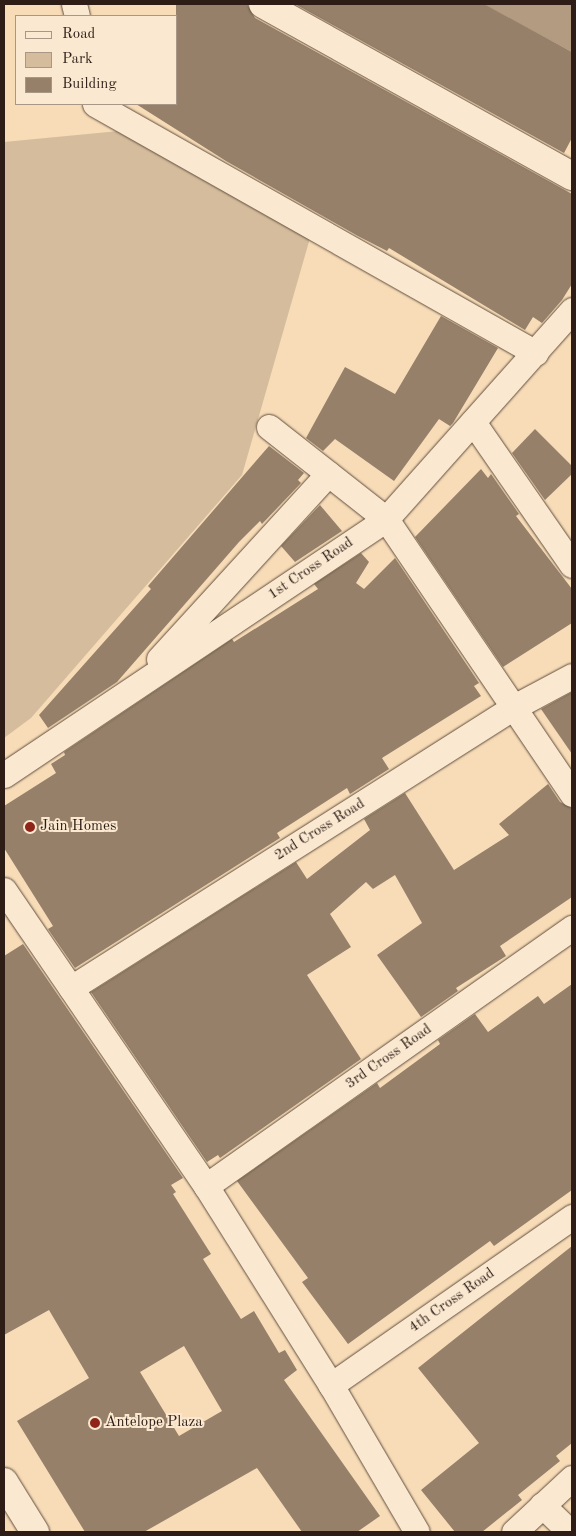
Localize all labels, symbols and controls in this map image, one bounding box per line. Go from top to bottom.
legend [15,15,178,105]
text: Road [62,27,95,42]
text: Park [62,52,93,67]
text: Building [62,77,117,92]
street label: 1st Cross Road [265,534,357,604]
street label: 2nd Cross Road [272,795,368,865]
place label: Jain Homes [40,818,116,836]
marker: Jain Homes [24,821,36,833]
street label: 3rd Cross Road [342,1021,436,1093]
street label: 4th Cross Road [406,1265,498,1337]
place label: Antelope Plaza [105,1414,203,1432]
marker: Antelope Plaza [89,1417,101,1429]

